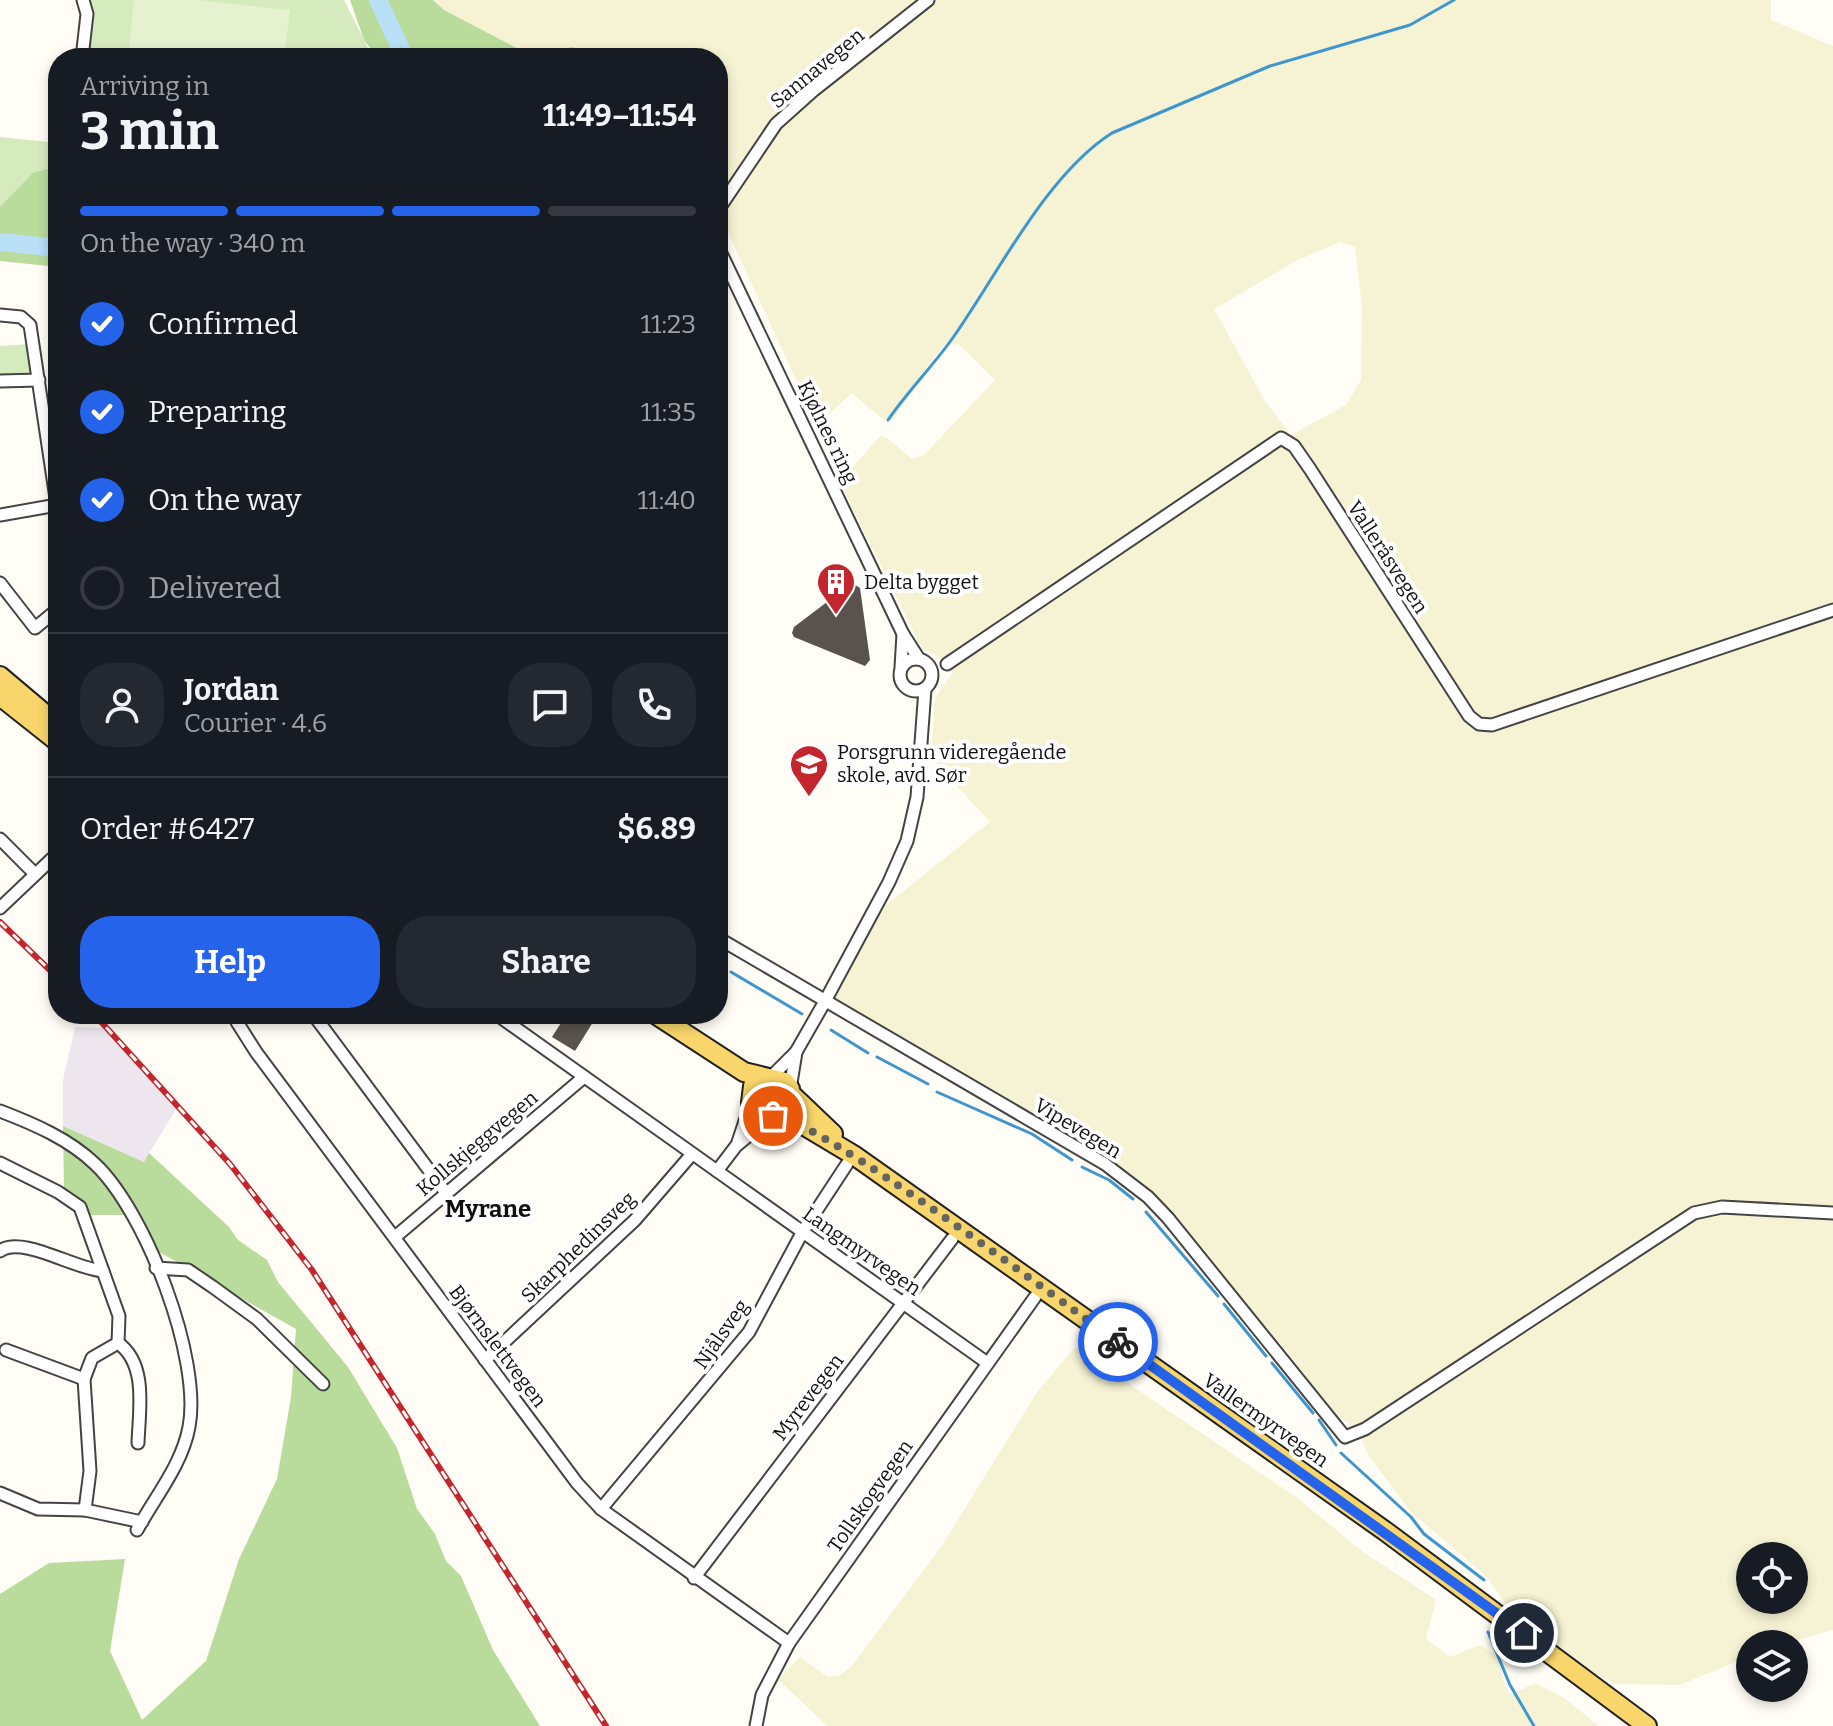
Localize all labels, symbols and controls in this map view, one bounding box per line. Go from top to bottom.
street label: Sannavegen [765,23,869,113]
text: Arriving in [80,71,209,102]
text: 11:49–11:54 [543,98,696,134]
text: 3 min [80,100,219,163]
text: On the way · 340 m [80,228,305,259]
icon: check [80,302,124,346]
text: Confirmed [148,306,298,342]
text: 11:23 [640,309,696,340]
street label: Kjølnes ring [792,376,863,488]
icon: check [80,390,124,434]
text: Preparing [148,394,286,430]
text: 11:35 [641,397,696,428]
icon: check [80,478,124,522]
text: On the way [148,482,301,518]
text: 11:40 [638,485,696,516]
street label: Valleråsvegen [1343,496,1434,618]
building icon: Delta bygget [815,561,857,616]
text: Delivered [148,570,281,606]
place label: Delta bygget [864,570,979,594]
button: person [80,663,164,747]
button: chat [508,663,592,747]
button: phone [612,663,696,747]
text: Jordan [184,672,279,708]
text: Courier · 4.6 [184,708,327,739]
place label: Porsgrunn videregående skole, avd. Sør [837,740,1066,787]
school or university icon: Porsgrunn videregående skole, avd. Sør [788,743,830,798]
text: Order #6427 [80,811,254,847]
text: $6.89 [617,811,696,847]
button: Help [80,916,380,1008]
button: Share [396,916,696,1008]
pin [739,1082,807,1150]
street label: Kollskjeggvegen [411,1085,543,1201]
street label: Vipevegen [1030,1093,1126,1163]
icon: bag [751,1094,795,1138]
street label: Skarphedinsveg [516,1186,640,1308]
district label: Myrane [445,1195,531,1223]
street label: Langmyrvegen [798,1201,926,1301]
street label: Bjørnslettvegen [443,1280,552,1413]
street label: Njålsveg [688,1295,754,1374]
courier [1078,1302,1158,1382]
icon: bike [1096,1320,1140,1364]
street label: Myrevegen [768,1349,849,1445]
street label: Vallermyrvegen [1199,1368,1334,1472]
street label: Tollskogvegen [822,1435,918,1557]
map controls [1736,1542,1808,1702]
button: locate [1736,1542,1808,1614]
pin [1490,1599,1558,1667]
icon: home [1502,1611,1546,1655]
button: layers [1736,1630,1808,1702]

